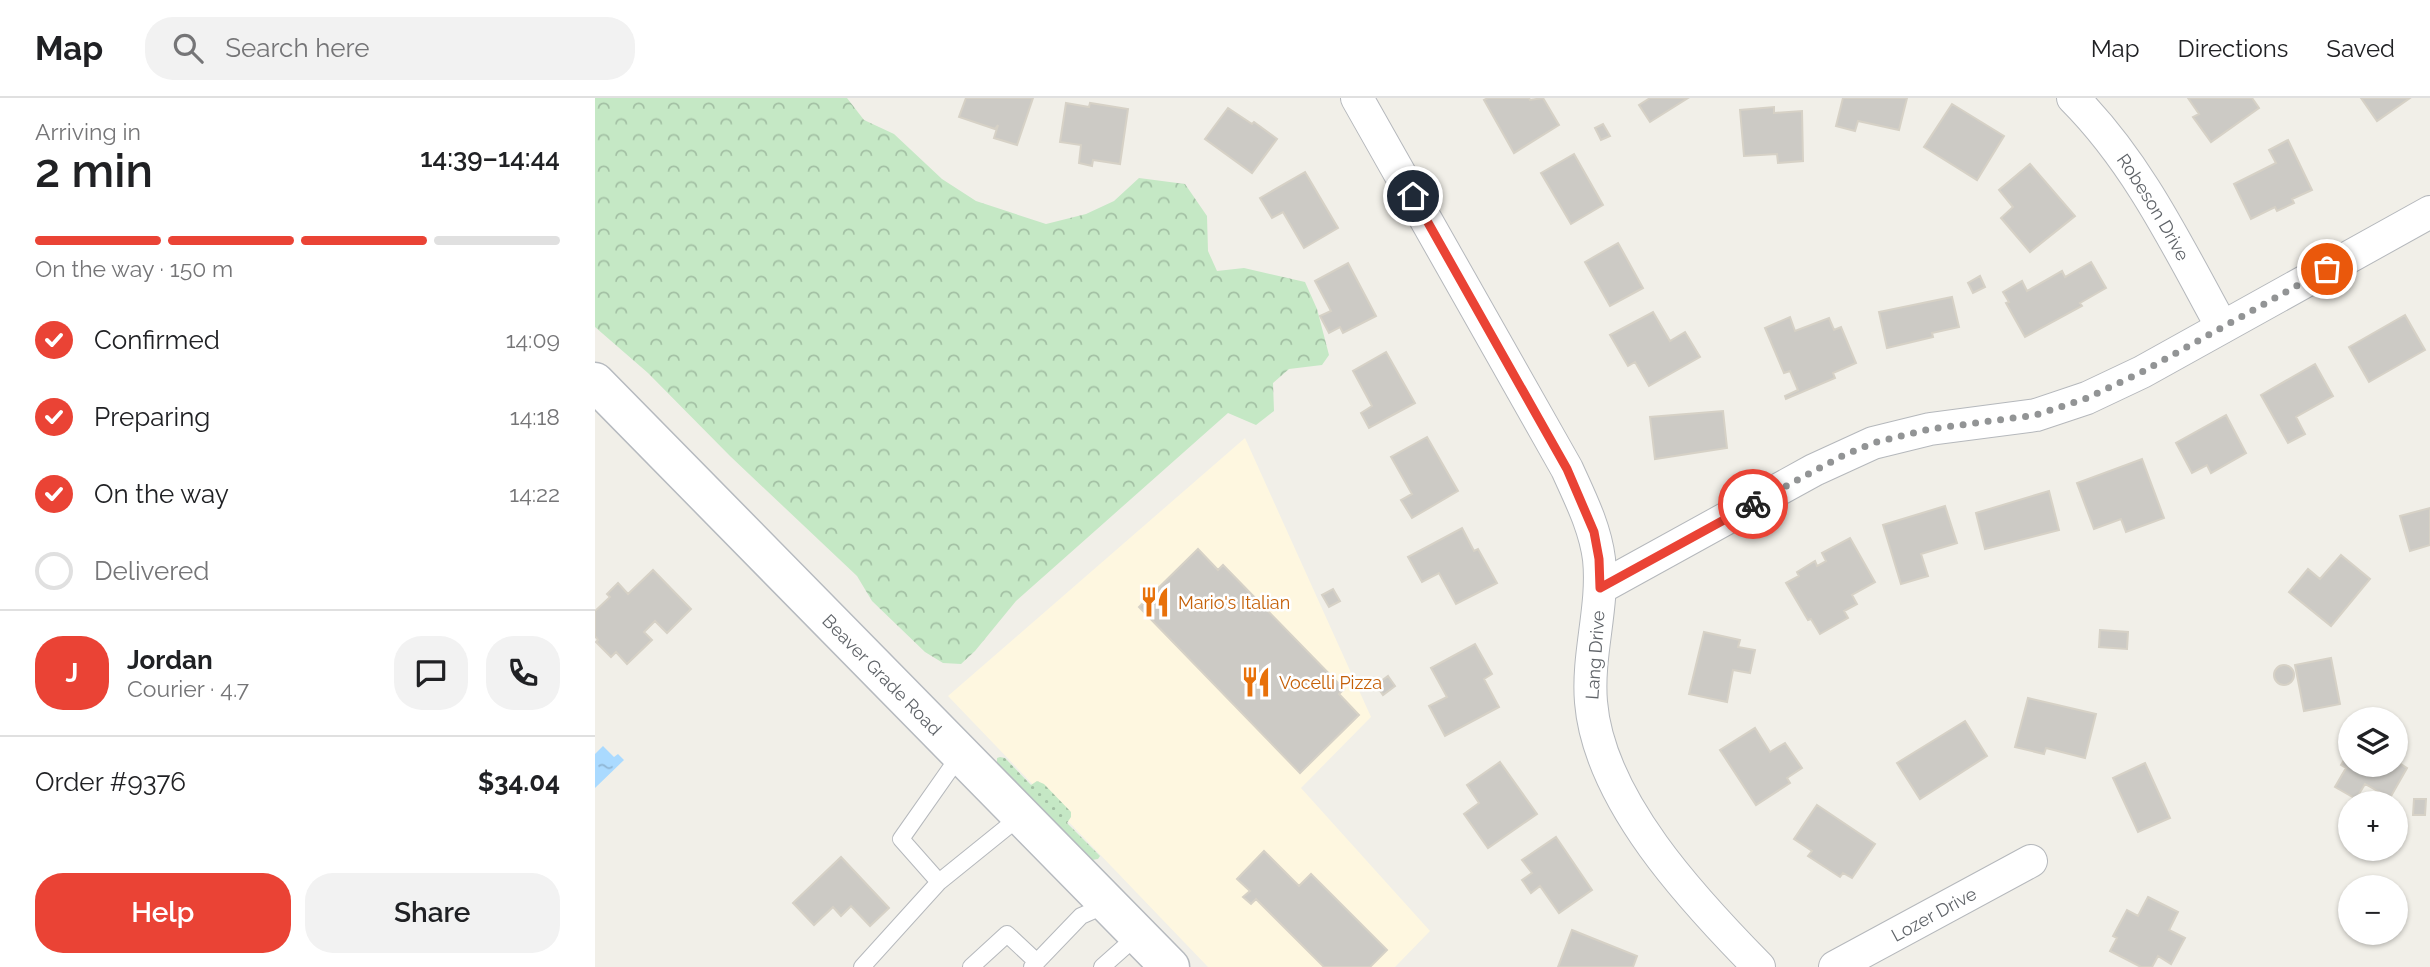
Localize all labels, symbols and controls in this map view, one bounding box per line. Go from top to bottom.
search box [145,17,635,80]
text: Map [35,29,103,68]
icon: search [169,29,207,67]
text: Search here [225,33,370,63]
text: Map [2091,34,2140,63]
text: Directions [2178,34,2288,63]
text: Saved [2326,34,2395,63]
text: Arriving in [35,118,141,145]
text: 14:39–14:44 [420,143,560,173]
text: 2 min [35,144,153,198]
street label: Robeson Drive [2113,149,2194,264]
pin [1383,166,1443,226]
icon: home [1394,177,1432,215]
pin [2297,239,2357,299]
icon: bag [2308,250,2346,288]
text: On the way · 150 m [35,255,233,282]
icon: check [35,321,73,359]
text: Confirmed [94,325,220,355]
text: 14:09 [506,326,560,353]
icon: check [35,398,73,436]
text: Preparing [94,402,210,432]
text: 14:18 [510,403,560,430]
courier [1718,469,1788,539]
icon: check [35,475,73,513]
text: On the way [94,479,229,509]
text: 14:22 [509,480,560,507]
icon: bike [1734,485,1772,523]
text: Delivered [94,556,209,586]
restaurant icon: Mario's Italian [1138,585,1172,619]
place label: Mario's Italian [1178,592,1290,613]
street label: Lang Drive [1581,609,1609,700]
street label: Beaver Grade Road [818,610,946,739]
button: chat [394,636,468,710]
button: phone [486,636,560,710]
text: Jordan [127,645,213,675]
text: J [66,658,78,688]
restaurant icon: Vocelli Pizza [1239,665,1273,699]
place label: Vocelli Pizza [1279,672,1382,693]
text: Courier · 4.7 [127,675,249,702]
map controls [2338,707,2408,945]
button: layers [2338,707,2408,777]
text: Order #9376 [35,767,186,797]
text: $34.04 [478,767,560,797]
button: + [2338,791,2408,861]
button: Help [35,873,291,953]
button: Share [305,873,560,953]
button: − [2338,875,2408,945]
street label: Lozer Drive [1887,882,1980,945]

